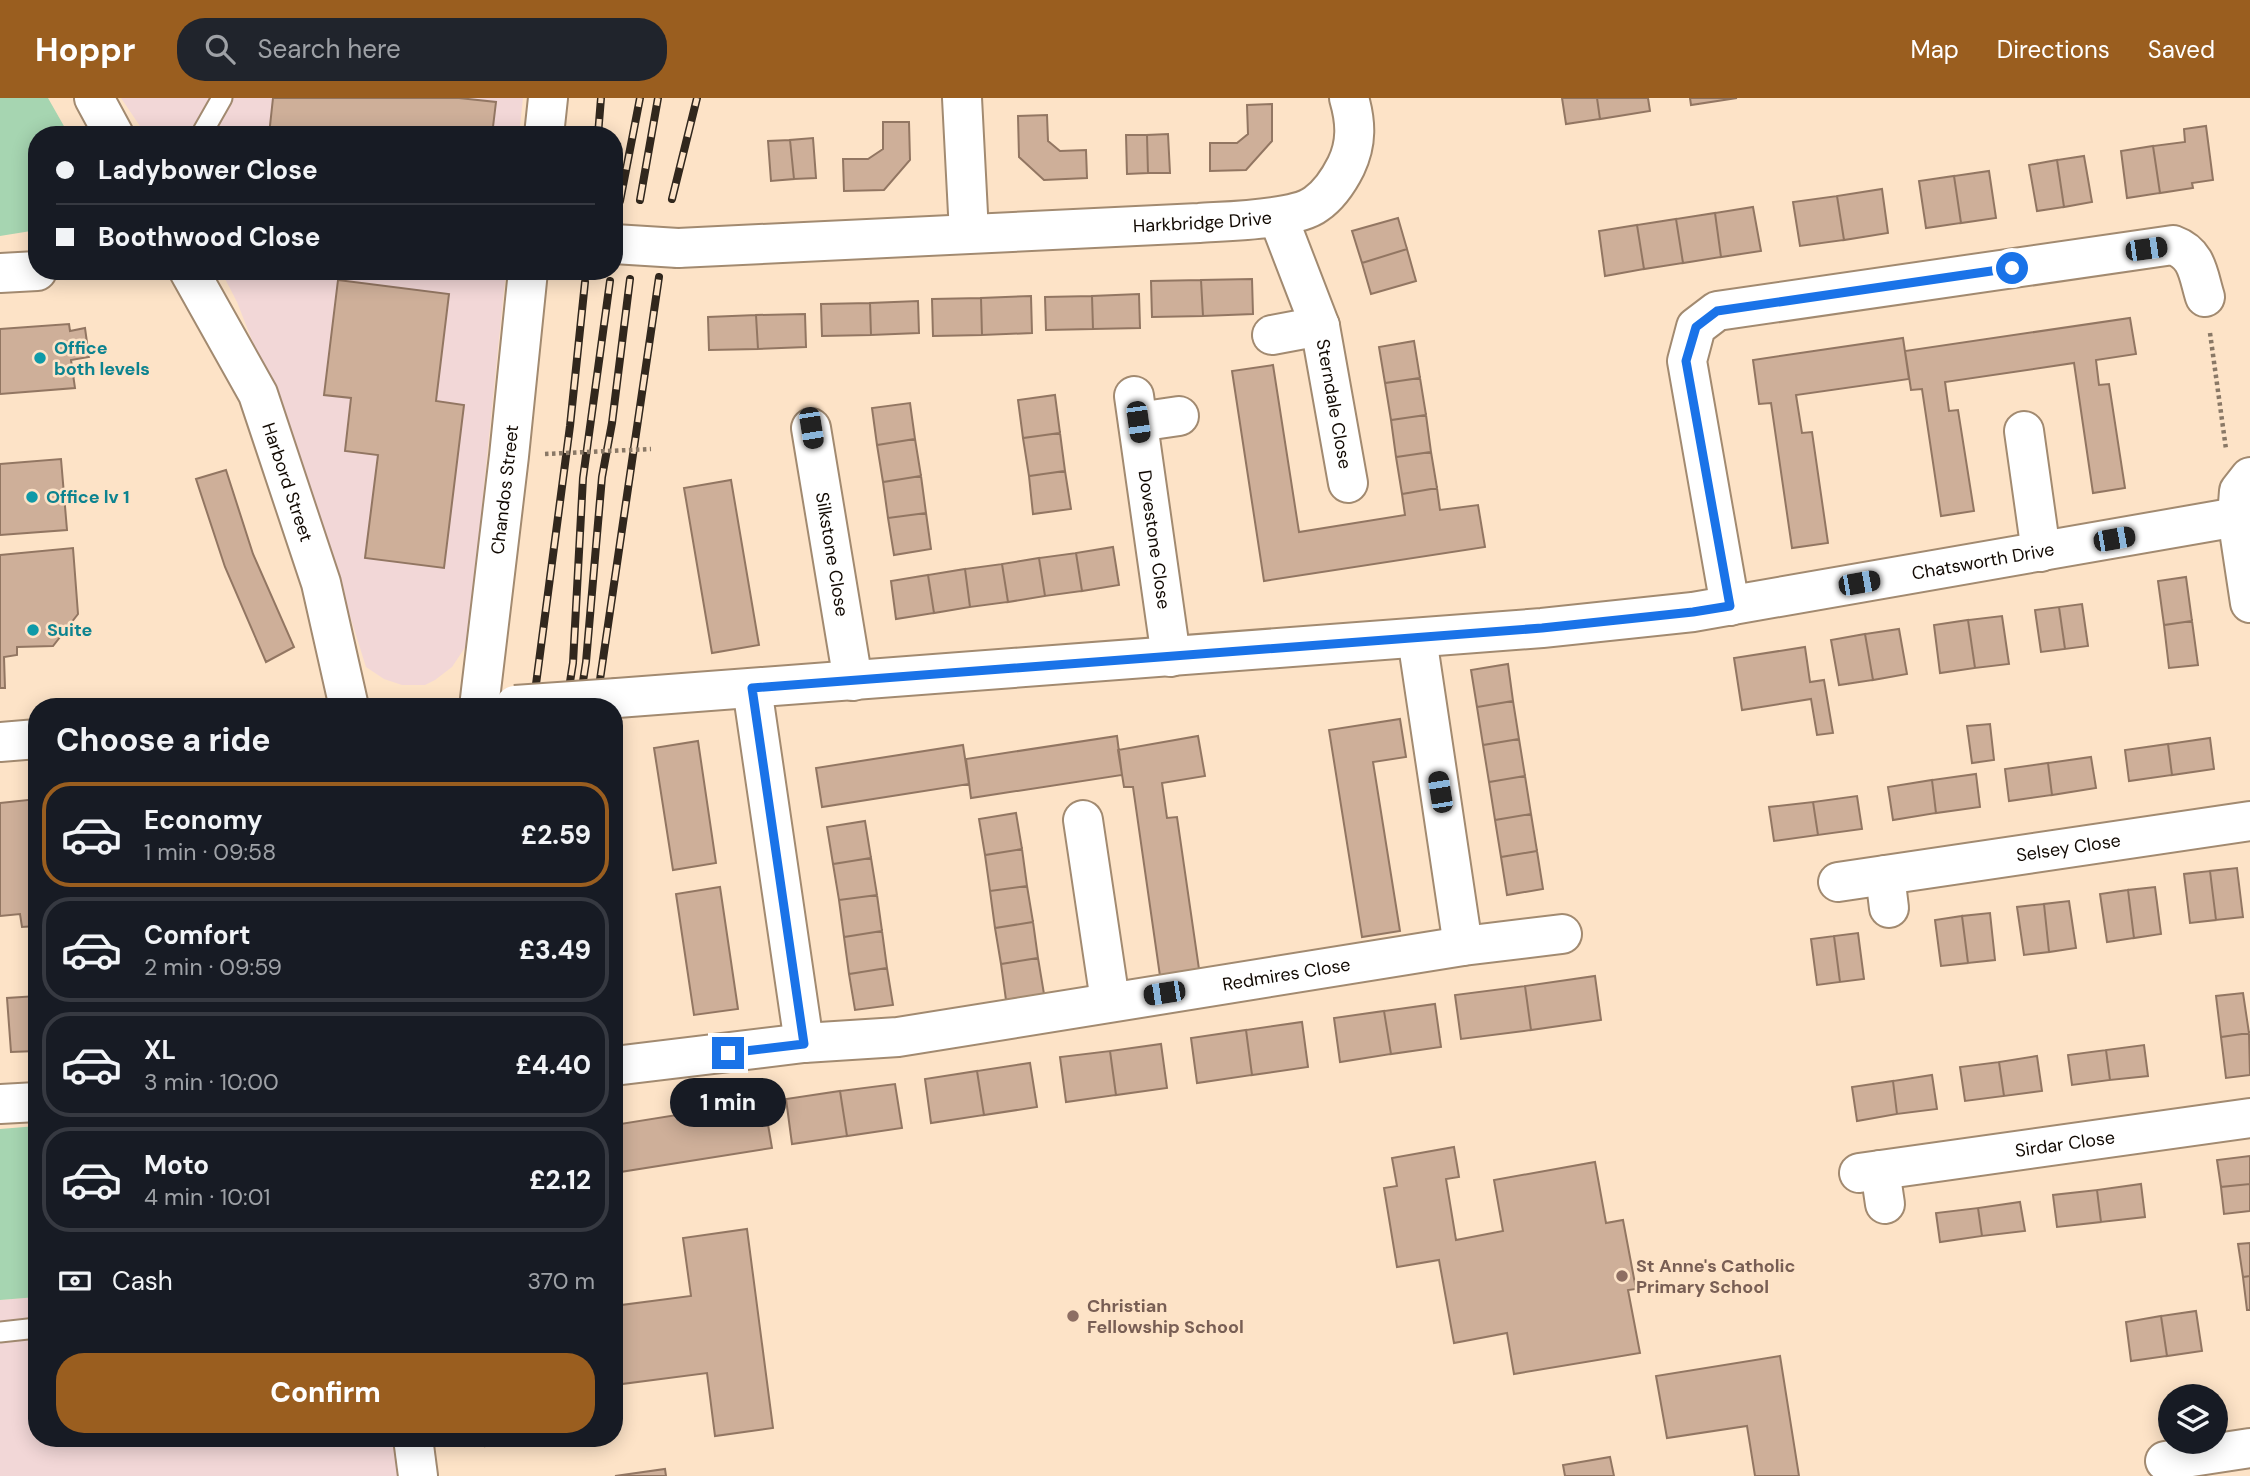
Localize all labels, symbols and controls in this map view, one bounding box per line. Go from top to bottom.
search box [177,18,667,81]
text: Hoppr [35,28,135,71]
icon: search [201,30,239,68]
text: Search here [257,32,401,66]
text: Map [1911,34,1959,65]
text: Directions [1997,34,2110,65]
text: Saved [2148,34,2215,65]
text: Ladybower Close [98,153,318,187]
street label: Harkbridge Drive [1133,205,1273,238]
text: Boothwood Close [98,220,320,254]
car [2124,236,2169,262]
route start [1996,252,2028,284]
place label: Office both levels [54,336,150,381]
street label: Sterndale Close [1311,337,1357,471]
marker: Office both levels [32,350,48,366]
car [1125,400,1152,444]
car [798,406,825,450]
street label: Harbord Street [256,419,318,545]
street label: Chandos Street [485,424,524,556]
street label: Dovestone Close [1133,468,1176,611]
place label: Office lv 1 [46,485,130,509]
marker: Office lv 1 [24,489,40,505]
street label: Silkstone Close [810,490,854,618]
car [2092,525,2137,553]
street label: Chatsworth Drive [1910,537,2056,586]
car [1837,569,1882,597]
place label: Suite [47,618,92,642]
marker: Suite [25,622,41,638]
text: Choose a ride [56,719,271,761]
car [1427,770,1454,814]
icon: car [60,803,123,866]
text: Economy [144,803,262,837]
text: £2.59 [521,818,591,852]
street label: Selsey Close [2015,828,2122,867]
text: 1 min · 09:58 [144,837,276,867]
icon: car [60,918,123,981]
text: Comfort [144,918,250,952]
text: £3.49 [519,933,591,967]
text: 2 min · 09:59 [144,952,282,982]
street label: Redmires Close [1221,952,1352,997]
car [1142,979,1187,1007]
icon: car [60,1033,123,1096]
text: XL [144,1033,176,1067]
route end [712,1037,744,1069]
text: £4.40 [515,1048,591,1082]
text: 3 min · 10:00 [144,1067,279,1097]
callout: 1 min [670,1077,786,1126]
text: 1 min [700,1087,756,1117]
street label: Sirdar Close [2014,1125,2116,1163]
icon: car [60,1148,123,1211]
text: Moto [144,1148,209,1182]
text: £2.12 [529,1163,591,1197]
text: 4 min · 10:01 [144,1182,271,1212]
place label: St Anne's Catholic Primary School [1636,1254,1795,1299]
icon: cash [56,1262,94,1300]
text: Cash [112,1264,173,1298]
text: 370 m [527,1266,595,1296]
marker: St Anne's Catholic Primary School [1614,1268,1630,1284]
place label: Christian Fellowship School [1087,1294,1244,1339]
marker: Christian Fellowship School [1065,1308,1081,1324]
button: Confirm [56,1353,595,1433]
map controls [2158,1384,2228,1454]
button: layers [2158,1384,2228,1454]

